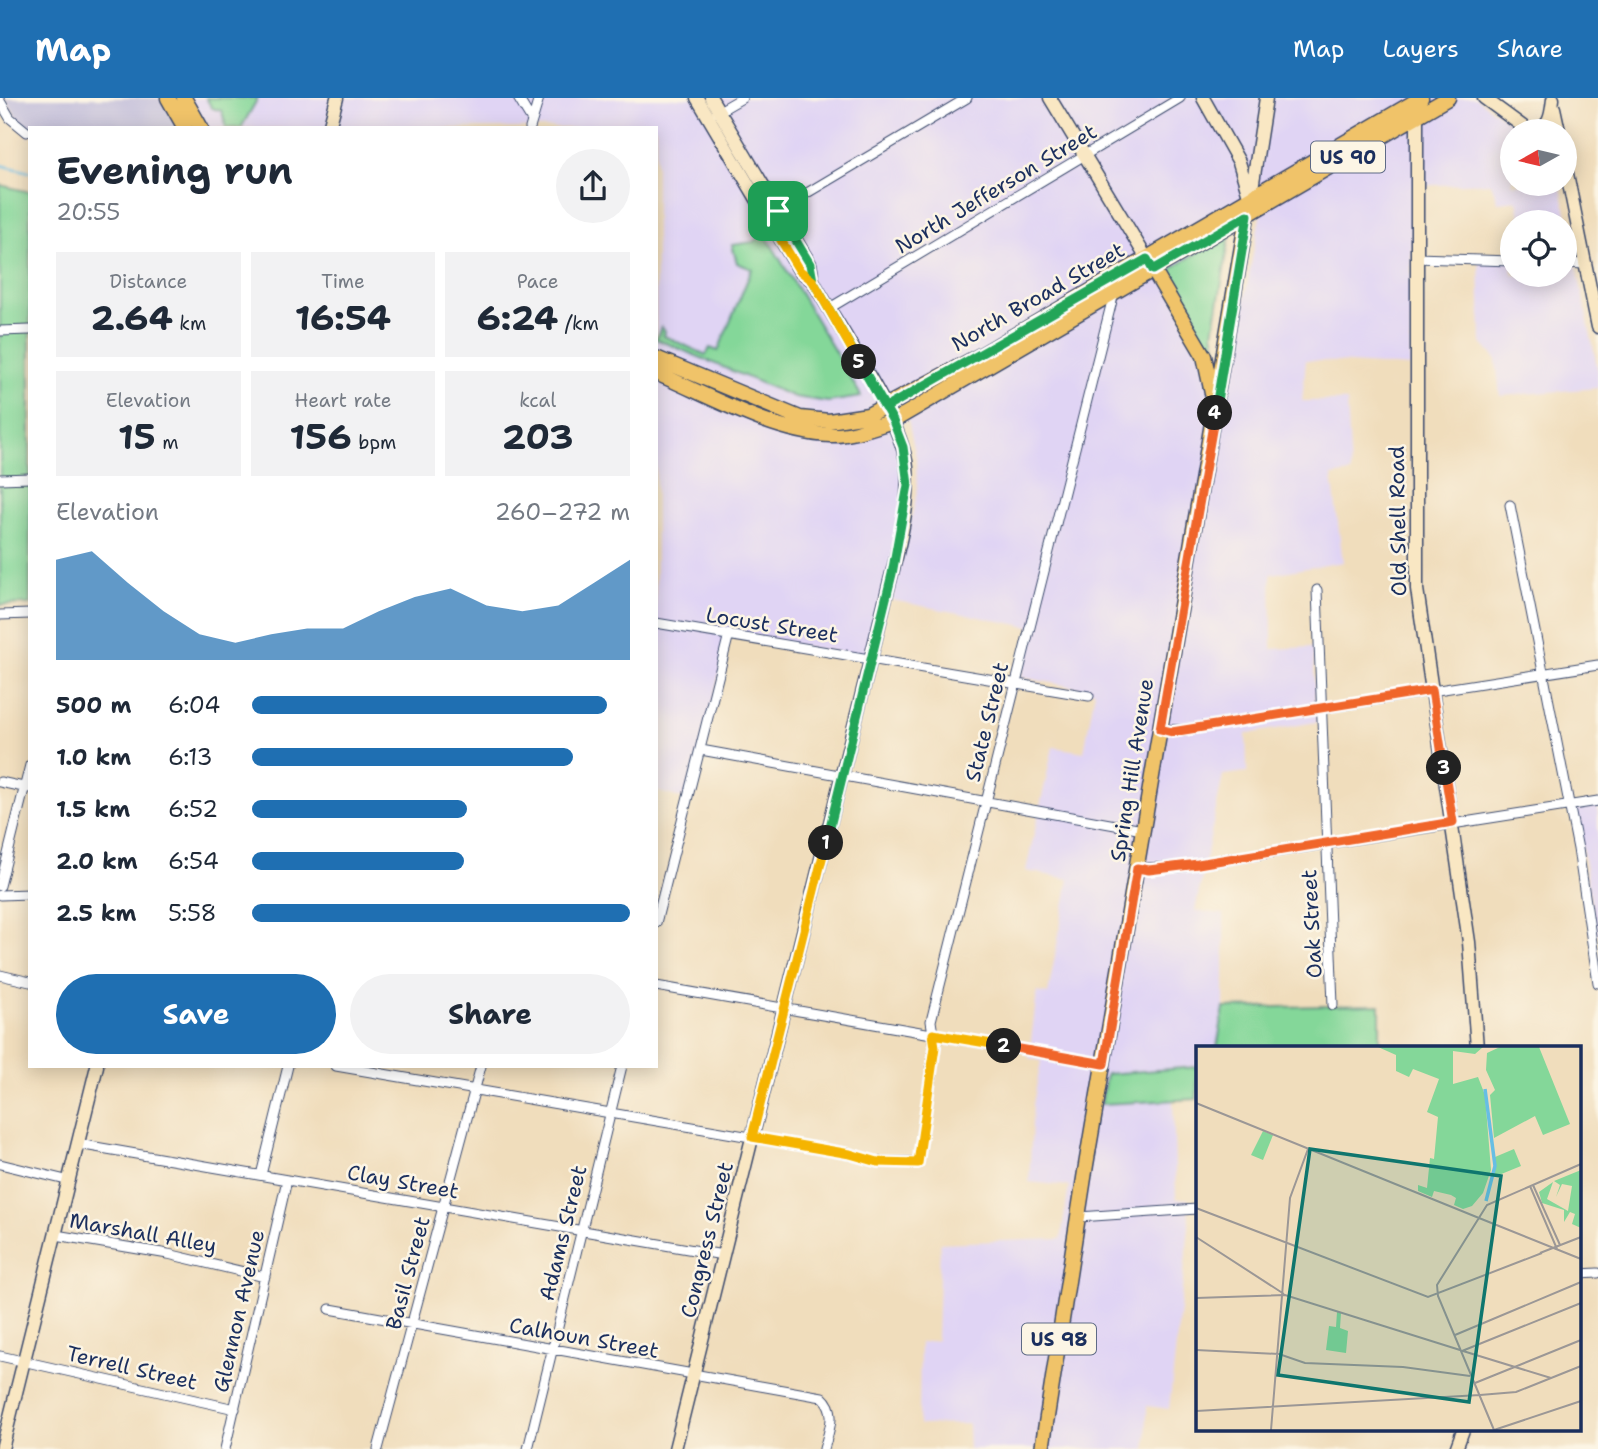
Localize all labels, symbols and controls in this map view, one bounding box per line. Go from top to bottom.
text: Map [35,27,111,72]
text: Map [1293,33,1344,65]
text: Layers [1382,33,1459,65]
text: Share [1497,33,1563,65]
street label: North Jefferson Street [890,118,1102,260]
north arrow [1500,119,1577,196]
map controls [1500,119,1577,287]
road number: US 90 [1311,142,1385,172]
text: Evening run [56,145,293,196]
button: share [556,149,630,223]
pin [748,181,808,241]
icon: arrive [759,192,797,230]
text: 20:55 [56,197,120,227]
button: locate [1500,210,1577,287]
street label: North Broad Street [946,236,1130,358]
text: Distance [109,269,187,294]
text: Time [321,269,365,294]
text: Pace [517,269,559,294]
text: 2.64 [90,294,173,341]
text: 16:54 [295,294,391,341]
text: 6:24 [477,294,558,341]
text: km [173,311,206,336]
text: /km [558,311,599,336]
pin: 5 [842,344,876,380]
text: 5 [853,349,864,374]
text: Elevation [106,388,191,413]
text: Heart rate [295,388,391,413]
text: kcal [519,388,556,413]
pin: 4 [1198,396,1232,430]
text: 4 [1208,400,1221,425]
text: 15 [118,413,156,460]
text: 156 [290,413,352,460]
text: 203 [502,413,574,460]
text: m [156,430,179,455]
text: bpm [352,430,396,455]
street label: Old Shell Road [1383,445,1413,597]
text: Elevation [56,497,159,527]
text: 260–272 m [495,497,630,527]
street label: Locust Street [704,601,840,649]
street label: State Street [959,659,1015,785]
street label: Spring Hill Avenue [1104,676,1160,864]
text: 500 m [56,690,131,720]
text: 6:04 [168,690,220,720]
text: 1.0 km [56,742,131,772]
text: 6:13 [168,742,213,772]
pin: 3 [1426,750,1462,786]
text: 3 [1437,755,1450,780]
text: 1.5 km [56,794,130,824]
text: 6:52 [168,794,218,824]
pin: 1 [808,826,844,860]
text: 1 [821,830,830,855]
text: 2.0 km [56,846,138,876]
text: 6:54 [168,846,219,876]
street label: Oak Street [1295,869,1329,979]
text: 2.5 km [56,898,137,928]
text: 5:58 [168,898,217,928]
button: Save [56,974,336,1054]
button: Share [350,974,630,1054]
pin: 2 [986,1028,1021,1063]
text: 2 [997,1033,1010,1058]
inset map [1196,1046,1580,1432]
street label: Clay Street [345,1158,461,1206]
street label: Congress Street [674,1159,740,1321]
street label: Adams Street [533,1162,593,1304]
street label: Marshall Alley [67,1206,219,1260]
street label: Basil Street [379,1213,437,1333]
street label: Glennon Avenue [207,1227,271,1395]
street label: Calhoun Street [507,1311,661,1365]
road number: US 98 [1022,1324,1096,1354]
street label: Terrell Street [64,1339,200,1397]

